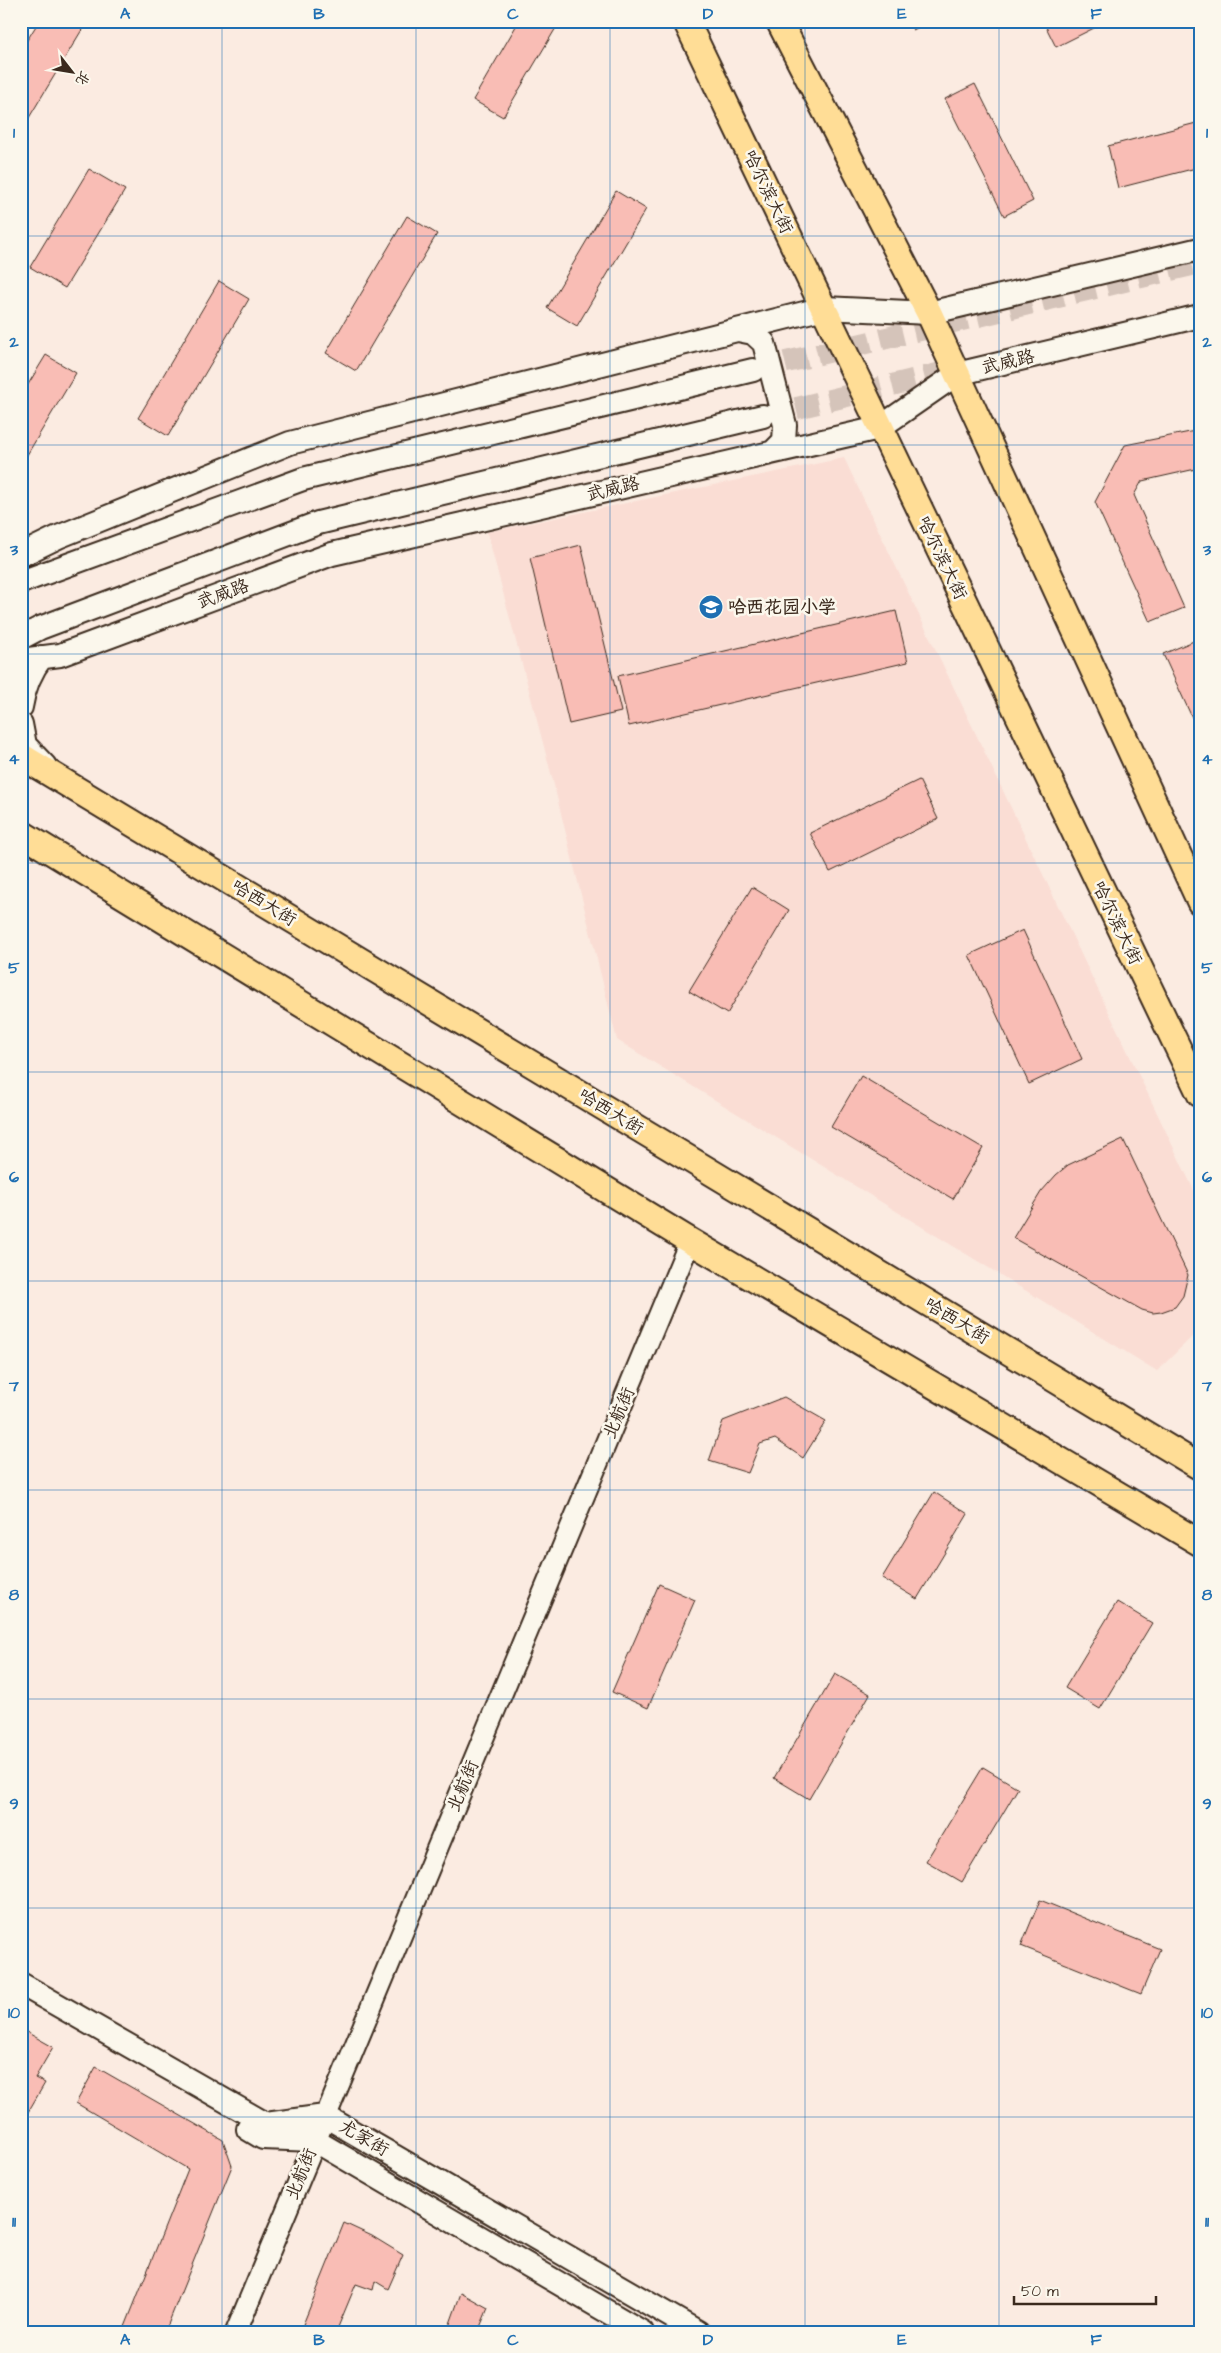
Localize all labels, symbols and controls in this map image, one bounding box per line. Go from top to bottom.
text: A [120,3,131,25]
text: B [313,3,325,25]
text: C [507,3,519,25]
text: D [703,3,714,25]
text: E [897,3,907,25]
text: F [1090,3,1102,25]
north arrow [48,48,98,98]
text: 北 [70,67,94,89]
text: 1 [13,122,16,144]
text: 1 [1206,122,1209,144]
street label: 哈尔滨大街 [737,146,799,238]
text: 2 [8,331,19,353]
text: 2 [1201,331,1212,353]
street label: 武威路 [979,344,1037,380]
street label: 武威路 [584,471,642,507]
street label: 哈尔滨大街 [911,512,973,604]
text: 3 [9,539,19,561]
text: 3 [1202,539,1212,561]
street label: 武威路 [193,573,253,615]
school or university icon: 哈西花园小学 [698,594,724,620]
place label: 哈西花园小学 [728,595,836,620]
text: 4 [9,748,20,770]
text: 4 [1202,748,1213,770]
street label: 哈西大街 [227,874,301,932]
street label: 哈尔滨大街 [1086,877,1148,969]
text: 5 [8,957,20,979]
text: 5 [1201,957,1213,979]
street label: 哈西大街 [574,1083,648,1141]
text: 6 [9,1166,19,1188]
text: 6 [1202,1166,1212,1188]
street label: 哈西大街 [920,1292,994,1350]
text: 7 [8,1375,19,1397]
text: 7 [1201,1375,1212,1397]
street label: 北航街 [597,1383,641,1443]
text: 8 [9,1584,20,1606]
text: 8 [1202,1584,1213,1606]
street label: 北航街 [441,1756,485,1816]
text: 9 [9,1793,19,1815]
text: 9 [1202,1793,1212,1815]
text: 10 [8,2002,20,2024]
text: 10 [1201,2002,1213,2024]
street label: 尤家街 [334,2114,394,2162]
street label: 北航街 [279,2144,323,2204]
text: 11 [12,2211,17,2233]
text: 11 [1205,2211,1210,2233]
scale bar [1014,2273,1156,2305]
text: 50 m [1021,2281,1059,2302]
text: A [120,2329,131,2351]
text: B [313,2329,325,2351]
text: C [507,2329,519,2351]
text: D [703,2329,714,2351]
text: E [897,2329,907,2351]
text: F [1090,2329,1102,2351]

